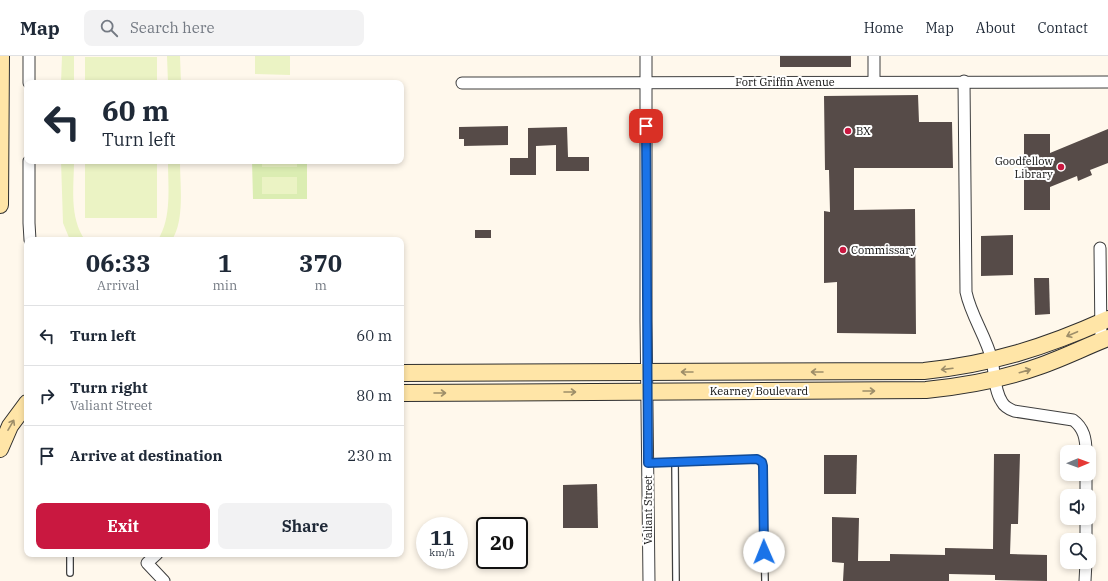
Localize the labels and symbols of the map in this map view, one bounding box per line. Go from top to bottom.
street label: Fort Griffin Avenue [735,75,835,89]
pin [629,109,663,143]
place label: BX [856,124,871,138]
marker: BX [843,126,853,136]
place label: Goodfellow Library [995,154,1053,181]
marker: Goodfellow Library [1056,162,1066,172]
place label: Commissary [851,243,917,257]
marker: Commissary [838,245,848,255]
one-way arrow [1067,331,1079,338]
one-way arrow [941,365,954,372]
one-way arrow [1018,367,1031,374]
one-way arrow [681,368,694,376]
one-way arrow [811,368,824,376]
street label: Kearney Boulevard [710,384,809,398]
one-way arrow [862,387,875,395]
one-way arrow [563,388,576,396]
one-way arrow [433,389,446,397]
one-way arrow [8,419,16,431]
north arrow [1060,445,1096,481]
street label: Valiant Street [641,475,655,545]
speed limit sign: 20 [476,517,528,569]
position arrow [743,531,785,573]

